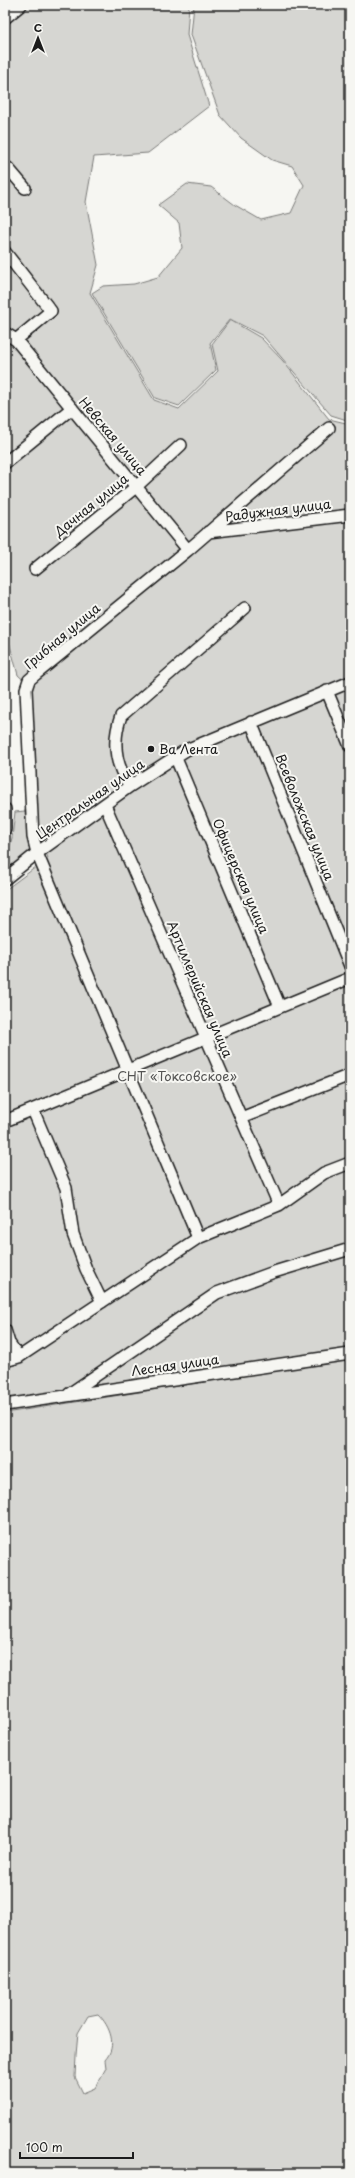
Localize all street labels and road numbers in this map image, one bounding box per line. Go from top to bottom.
street label: Невская улица [75,393,152,479]
street label: Дачная улица [49,468,132,541]
street label: Радужная улица [224,493,333,525]
street label: Грибная улица [20,598,104,673]
street label: Всеволожская улица [271,751,340,884]
street label: Центральная улица [32,754,148,843]
street label: Офицерская улица [209,815,275,937]
street label: Артиллерийская улица [163,917,238,1061]
street label: Лесная улица [130,1349,221,1380]

